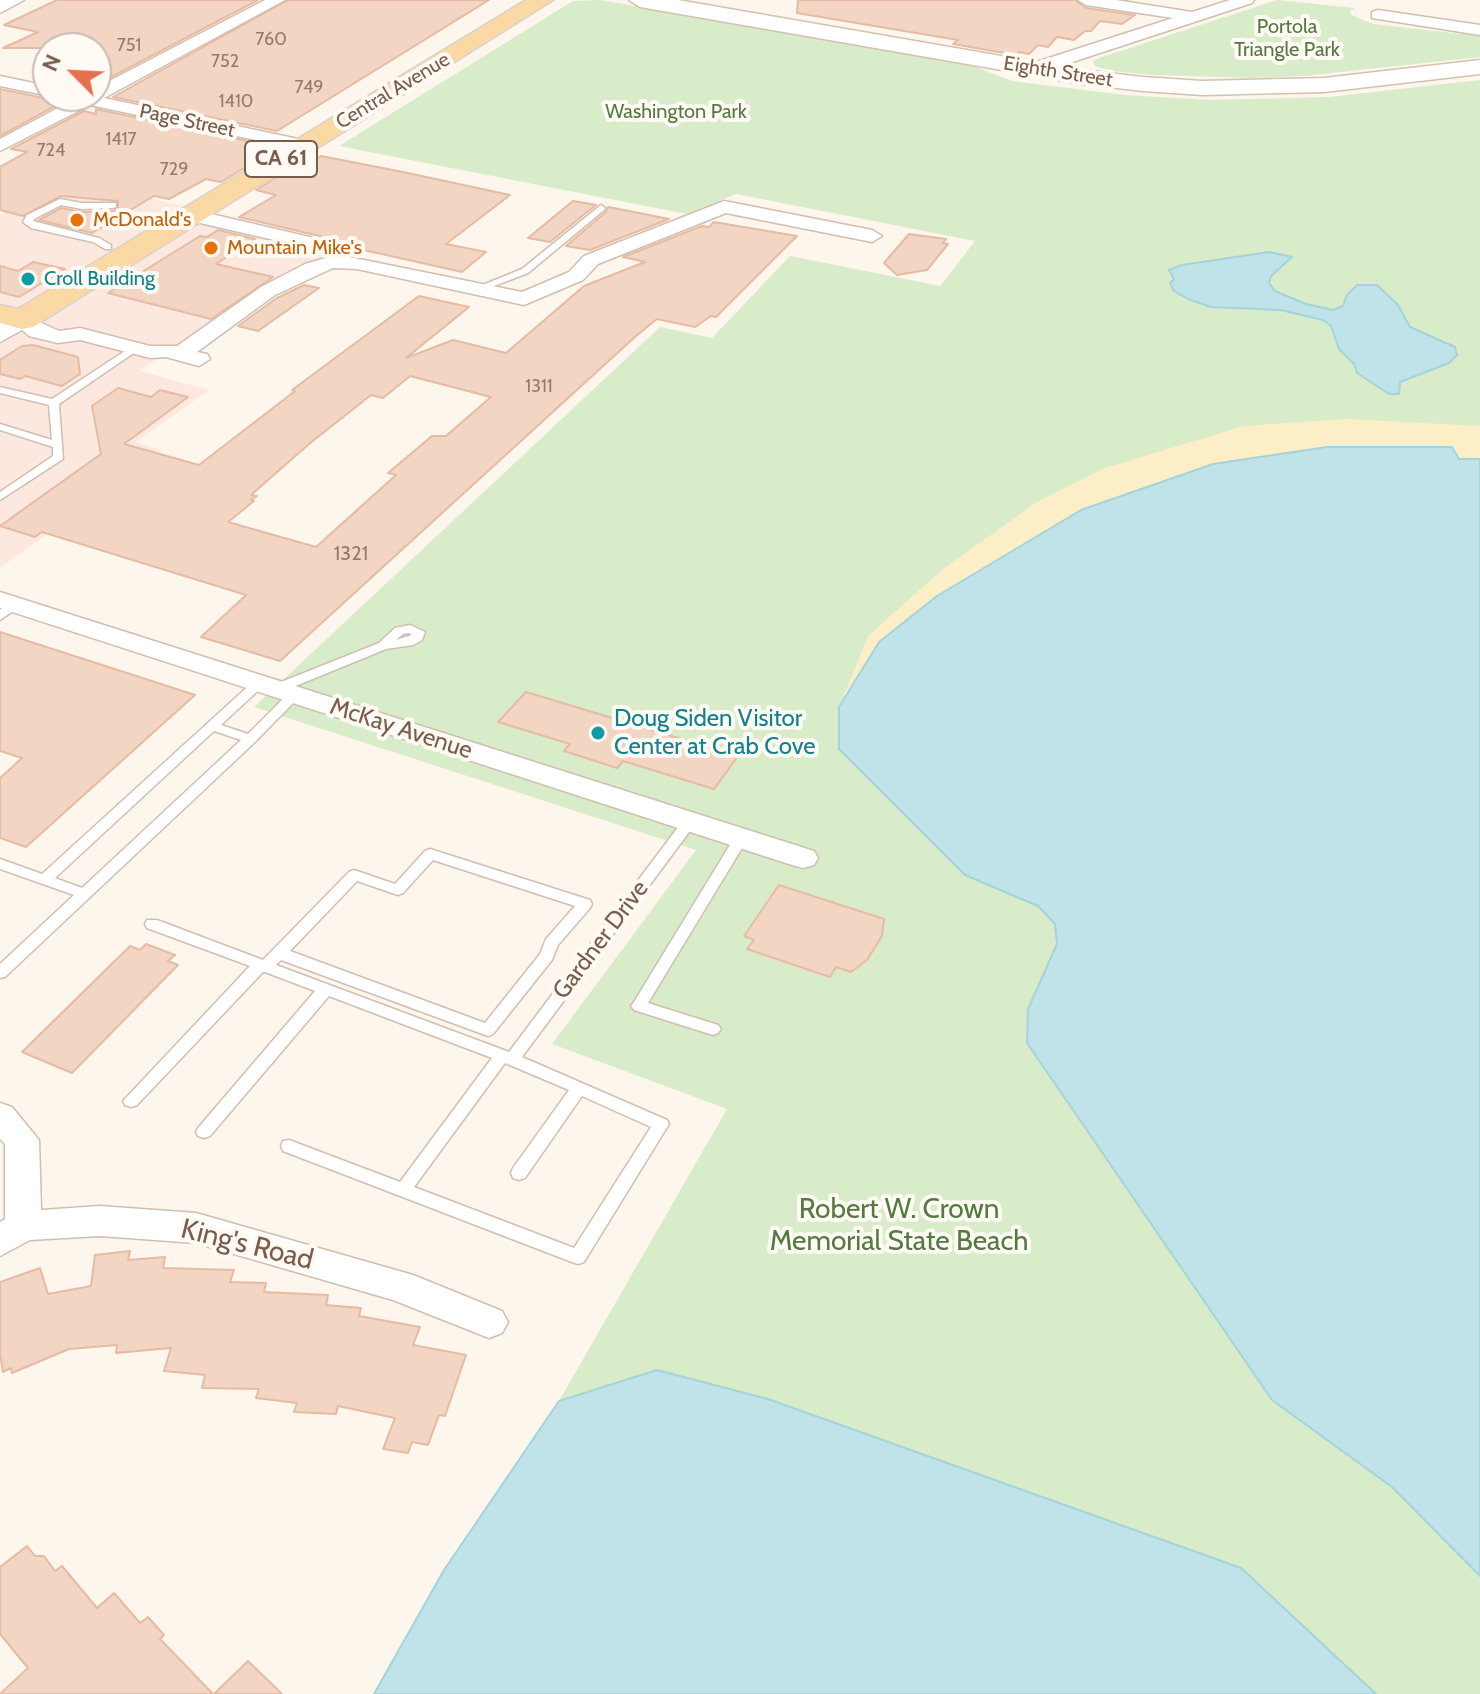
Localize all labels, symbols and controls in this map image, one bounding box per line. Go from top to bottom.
park label: Portola Triangle Park [1234,15,1340,62]
house number: 760 [255,29,287,51]
north arrow [32,32,112,112]
house number: 751 [117,35,141,57]
street label: Central Avenue [332,48,454,134]
text: N [36,50,67,75]
house number: 752 [211,51,239,73]
street label: Eighth Street [1002,52,1114,92]
house number: 749 [294,77,324,99]
house number: 1410 [219,91,253,113]
street label: Page Street [137,99,237,143]
park label: Washington Park [605,100,747,124]
house number: 1417 [105,129,137,151]
house number: 724 [37,140,65,162]
road number: CA 61 [245,141,317,177]
house number: 729 [160,159,188,181]
place label: McDonald's [93,208,191,232]
marker: McDonald's [68,211,86,229]
place label: Mountain Mike's [227,236,362,260]
marker: Mountain Mike's [202,239,220,257]
place label: Croll Building [44,267,155,291]
marker: Croll Building [19,270,37,288]
house number: 1311 [525,376,553,398]
house number: 1321 [334,542,368,566]
street label: McKay Avenue [326,692,476,766]
place label: Doug Siden Visitor Center at Crab Cove [614,705,816,761]
marker: Doug Siden Visitor Center at Crab Cove [589,724,607,742]
street label: Gardner Drive [547,875,655,1005]
park label: Robert W. Crown Memorial State Beach [770,1193,1028,1259]
street label: King's Road [177,1212,317,1278]

